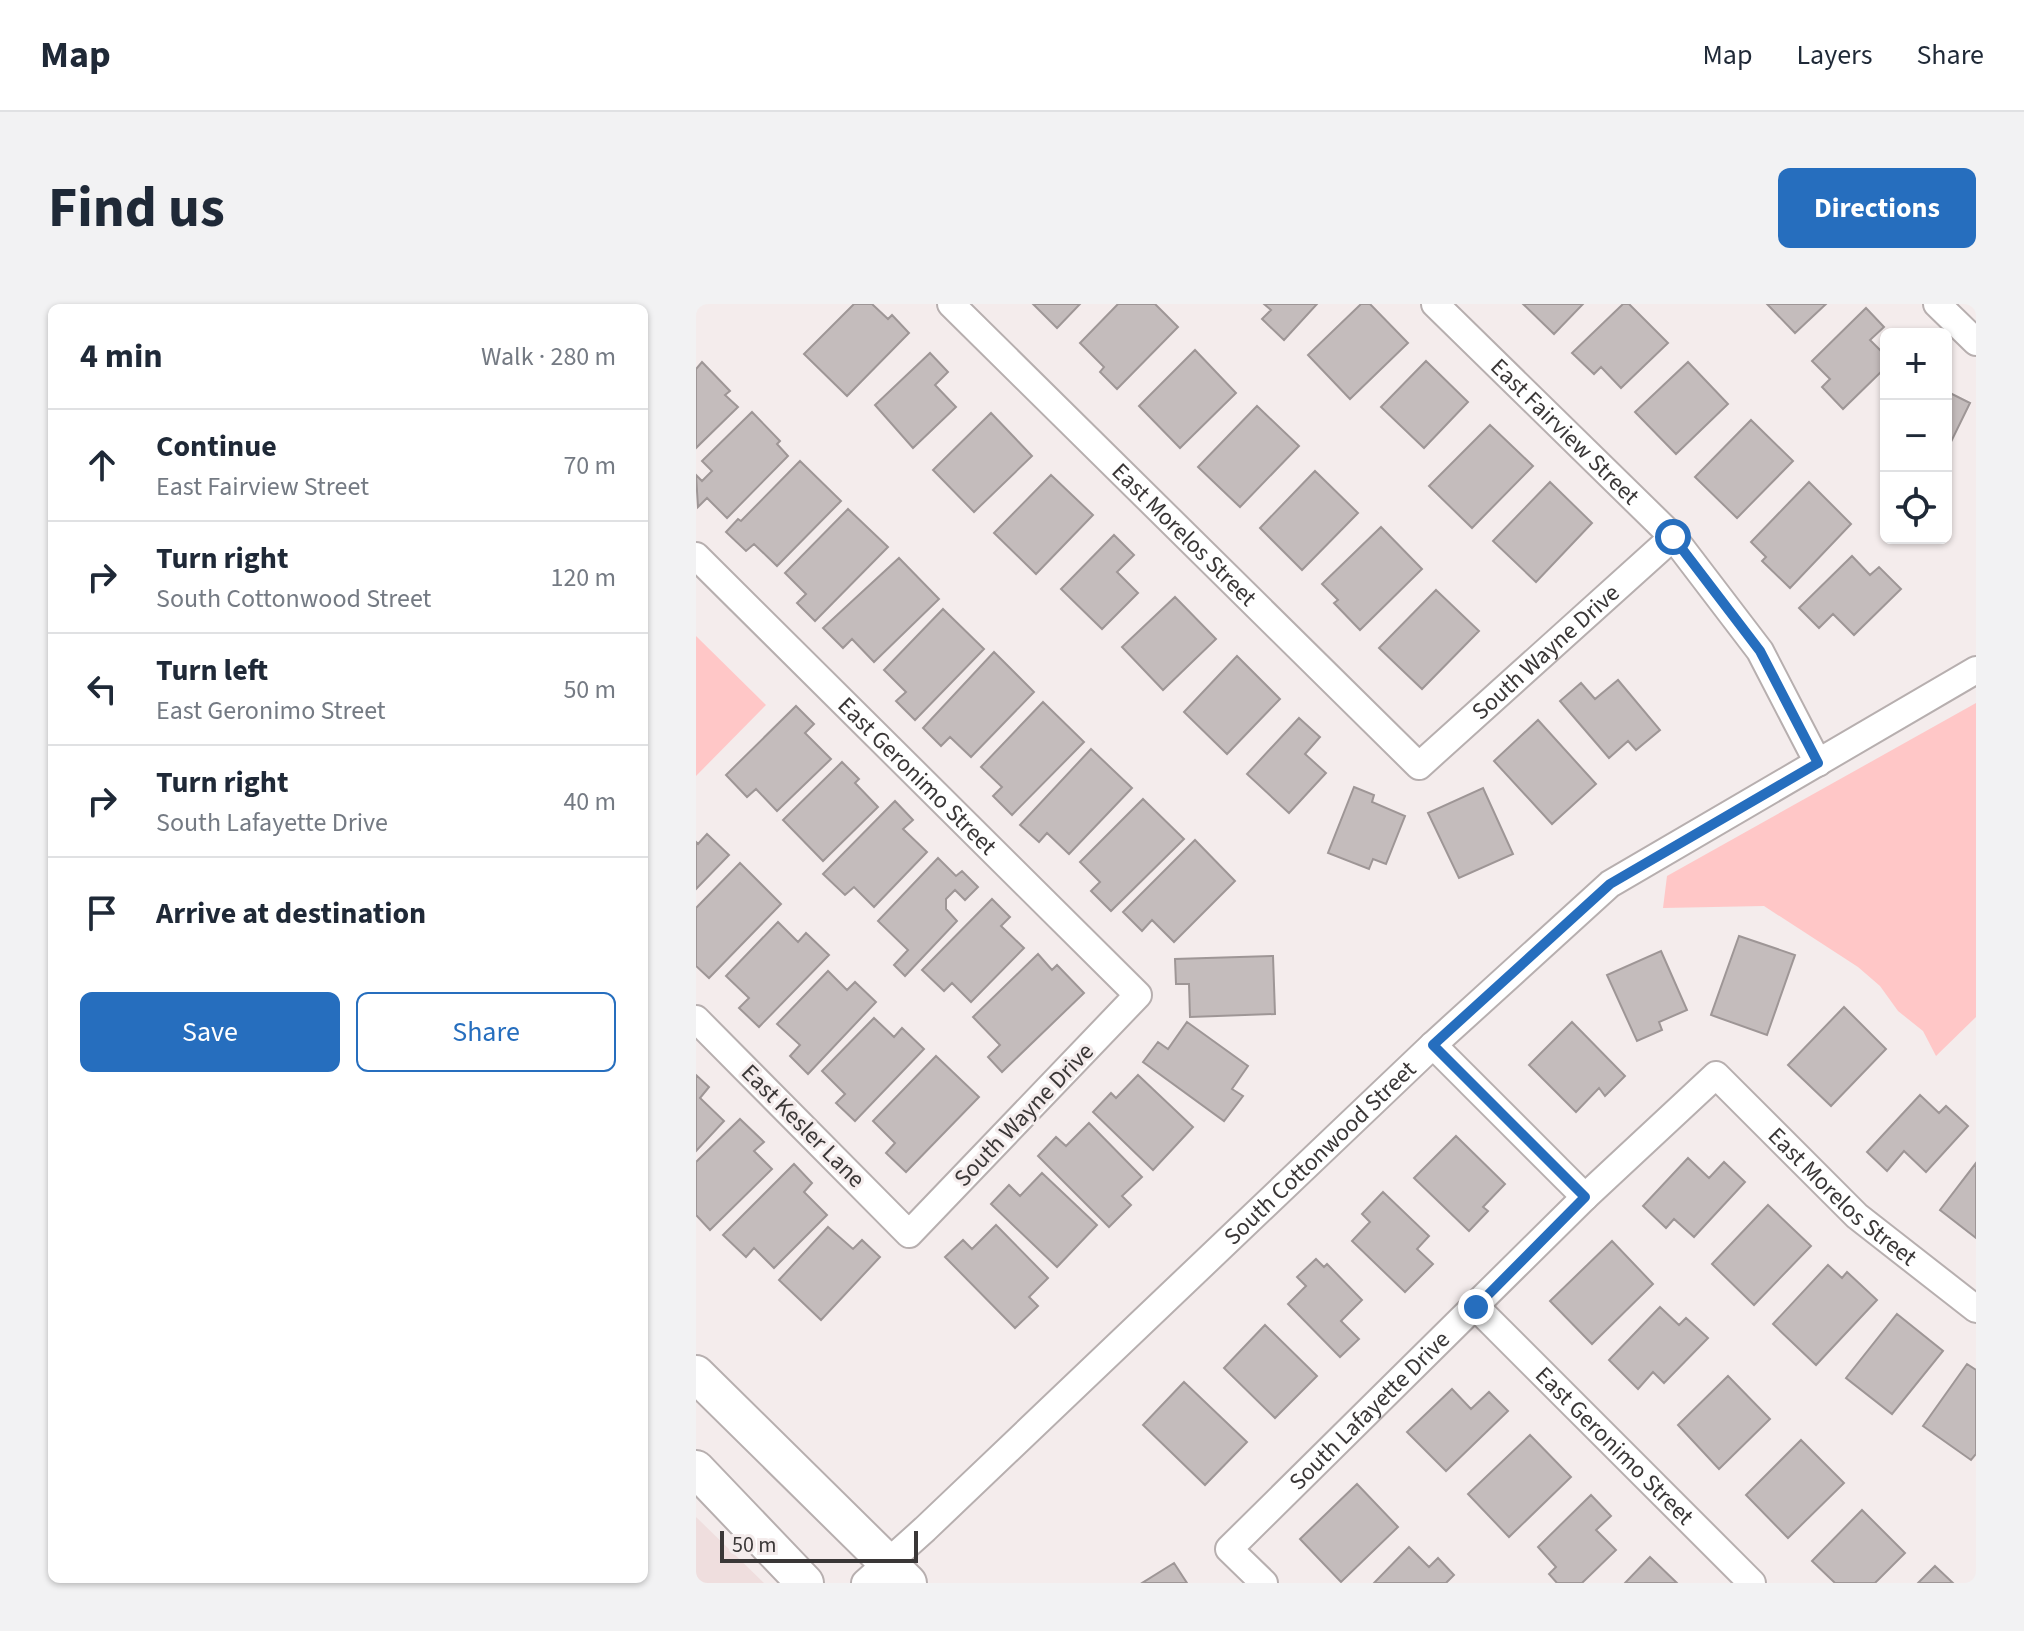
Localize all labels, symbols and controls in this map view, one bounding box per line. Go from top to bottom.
text: Map [40,28,111,82]
text: Map [1702,35,1752,75]
text: Layers [1796,35,1872,75]
text: Share [1916,35,1984,75]
button: Directions [1778,168,1976,248]
text: Find us [48,169,225,248]
map controls [1880,328,1952,544]
button: + [1880,328,1952,400]
text: 4 min [80,332,163,381]
text: Walk · 280 m [481,338,616,375]
street label: East Fairview Street [1483,350,1648,513]
button: − [1880,400,1952,472]
text: Continue [156,425,277,468]
icon: ahead [80,443,124,487]
text: 70 m [563,447,616,484]
street label: East Morelos Street [1104,455,1265,614]
text: East Fairview Street [156,468,369,505]
button: locate [1880,472,1952,544]
route start [1655,519,1691,555]
text: Turn right [156,537,288,580]
icon: right [80,555,124,599]
text: 120 m [550,559,616,596]
street label: South Wayne Drive [1464,576,1627,728]
text: South Cottonwood Street [156,580,431,617]
text: Turn left [156,649,268,692]
icon: left [80,667,124,711]
text: 50 m [563,671,616,708]
street label: East Geronimo Street [830,689,1005,863]
text: East Geronimo Street [156,692,386,729]
text: Turn right [156,761,288,804]
icon: right [80,779,124,823]
text: 40 m [563,783,616,820]
text: South Lafayette Drive [156,804,388,841]
icon: arrive [80,891,124,935]
text: Arrive at destination [156,892,426,935]
button: Save [80,992,340,1072]
button: Share [356,992,616,1072]
street label: South Wayne Drive [946,1035,1102,1195]
street label: South Cottonwood Street [1216,1052,1424,1253]
street label: East Kesler Lane [733,1056,873,1196]
street label: East Morelos Street [1760,1119,1925,1274]
route end [1458,1289,1494,1325]
street label: South Lafayette Drive [1281,1323,1458,1498]
street label: East Geronimo Street [1527,1358,1702,1533]
scale bar [720,1527,918,1563]
text: 50 m [732,1529,777,1561]

